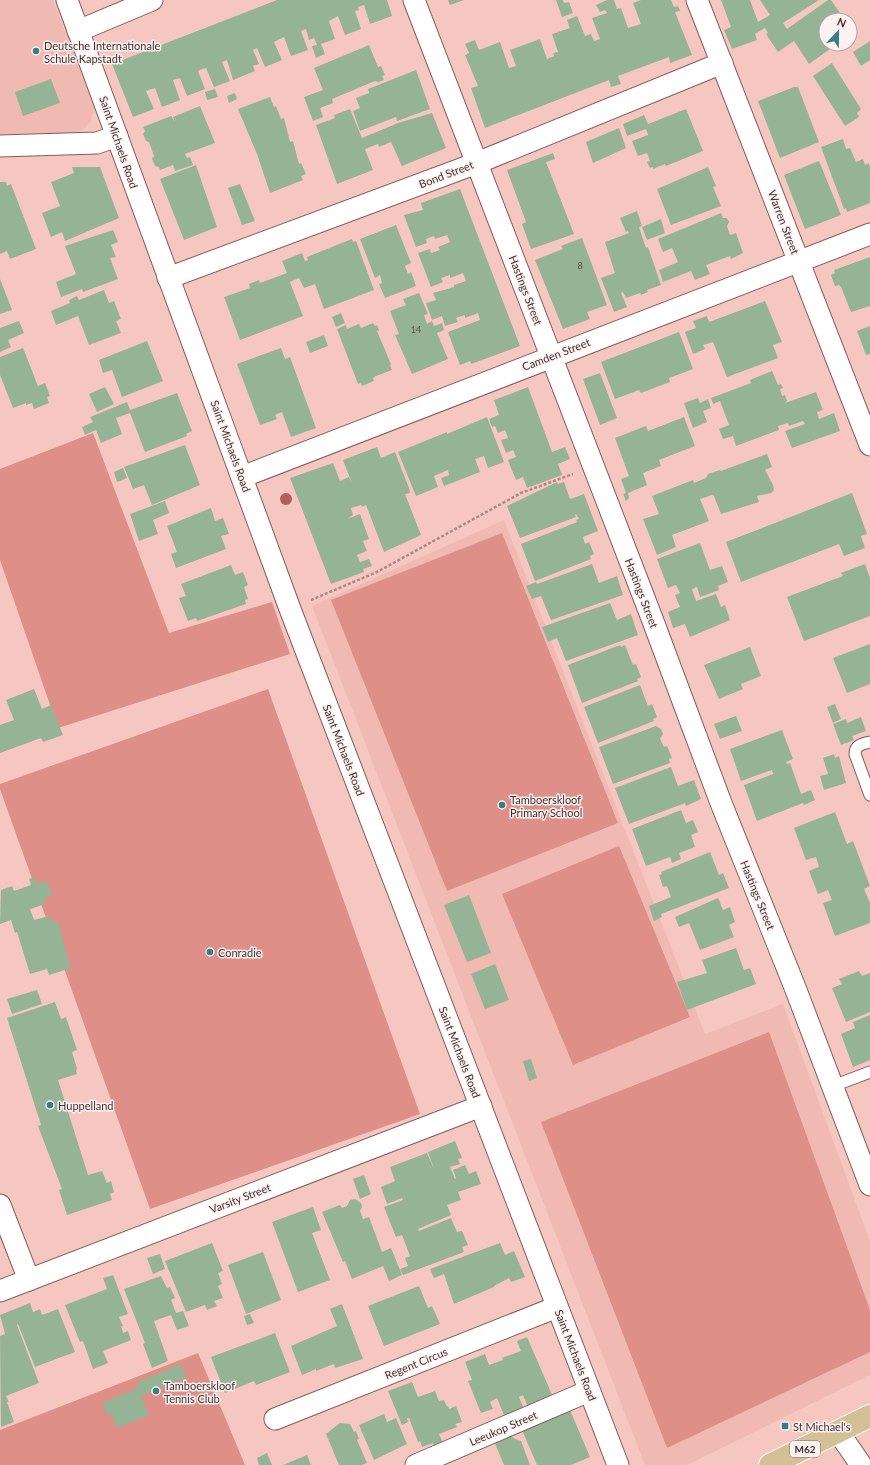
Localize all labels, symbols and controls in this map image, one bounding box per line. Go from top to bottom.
north arrow [818,12,858,52]
text: N [836,15,848,30]
place label: Deutsche Internationale Schule Kapstadt [44,39,160,65]
marker: Deutsche Internationale Schule Kapstadt [31,46,41,56]
street label: Saint Michaels Road [97,94,141,190]
street label: Bond Street [417,158,475,190]
street label: Warren Street [766,188,802,256]
street label: Hastings Street [507,253,545,327]
house number: 8 [577,260,583,271]
house number: 14 [411,324,421,335]
street label: Camden Street [520,335,592,373]
street label: Saint Michaels Road [208,398,254,494]
street label: Hastings Street [623,556,661,630]
street label: Saint Michaels Road [321,702,367,798]
place label: Tamboerskloof Primary School [510,793,582,819]
marker: Tamboerskloof Primary School [497,800,507,810]
street label: Hastings Street [738,858,778,932]
place label: Conradie [218,946,262,959]
marker: Conradie [205,947,215,957]
street label: Saint Michaels Road [437,1004,483,1100]
place label: Huppelland [58,1099,114,1112]
marker: Huppelland [45,1100,55,1110]
street label: Varsity Street [208,1180,273,1216]
street label: Saint Michaels Road [553,1307,599,1403]
street label: Regent Circus [383,1344,449,1381]
place label: Tamboerskloof Tennis Club [164,1379,235,1405]
marker: Tamboerskloof Tennis Club [151,1386,161,1396]
street label: Leeukop Street [467,1408,539,1448]
place label: St Michael's [793,1420,851,1433]
marker: St Michael's [780,1421,790,1431]
road number: M62 [790,1441,820,1457]

